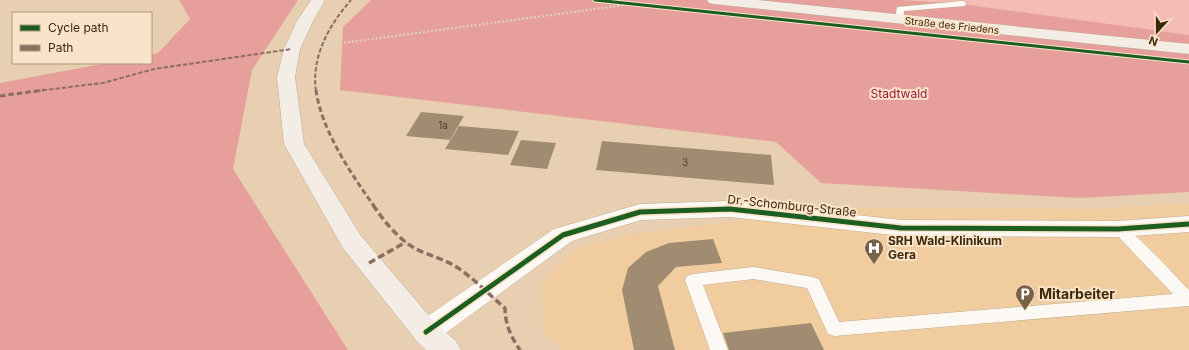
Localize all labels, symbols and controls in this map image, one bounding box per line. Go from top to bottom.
legend [12,12,152,64]
north arrow [1137,12,1177,52]
street label: Straße des Friedens [904,14,1000,36]
text: Cycle path [48,20,109,35]
text: N [1147,33,1160,49]
text: Path [48,40,73,55]
park label: Stadtwald [871,86,927,101]
house number: 1a [438,119,448,131]
house number: 3 [682,156,688,168]
street label: Dr.-Schomburg-Straße [727,191,857,220]
place label: SRH Wald-Klinikum Gera [888,233,1002,262]
hospital icon: SRH Wald-Klinikum Gera [863,237,885,265]
parking icon: Mitarbeiter [1014,283,1036,311]
place label: Mitarbeiter [1039,285,1115,302]

